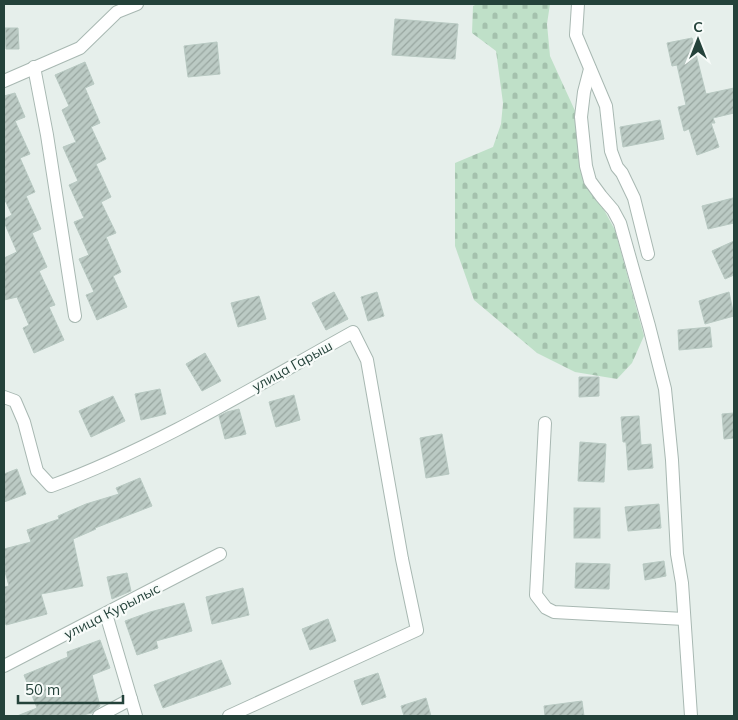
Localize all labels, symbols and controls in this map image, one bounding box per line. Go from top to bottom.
north arrow [673,15,723,65]
text: С [693,18,703,36]
street label: улица Гарыш [249,336,335,396]
street label: улица Курылыс [61,579,163,643]
scale bar [18,672,122,704]
text: 50 m [25,680,60,699]

